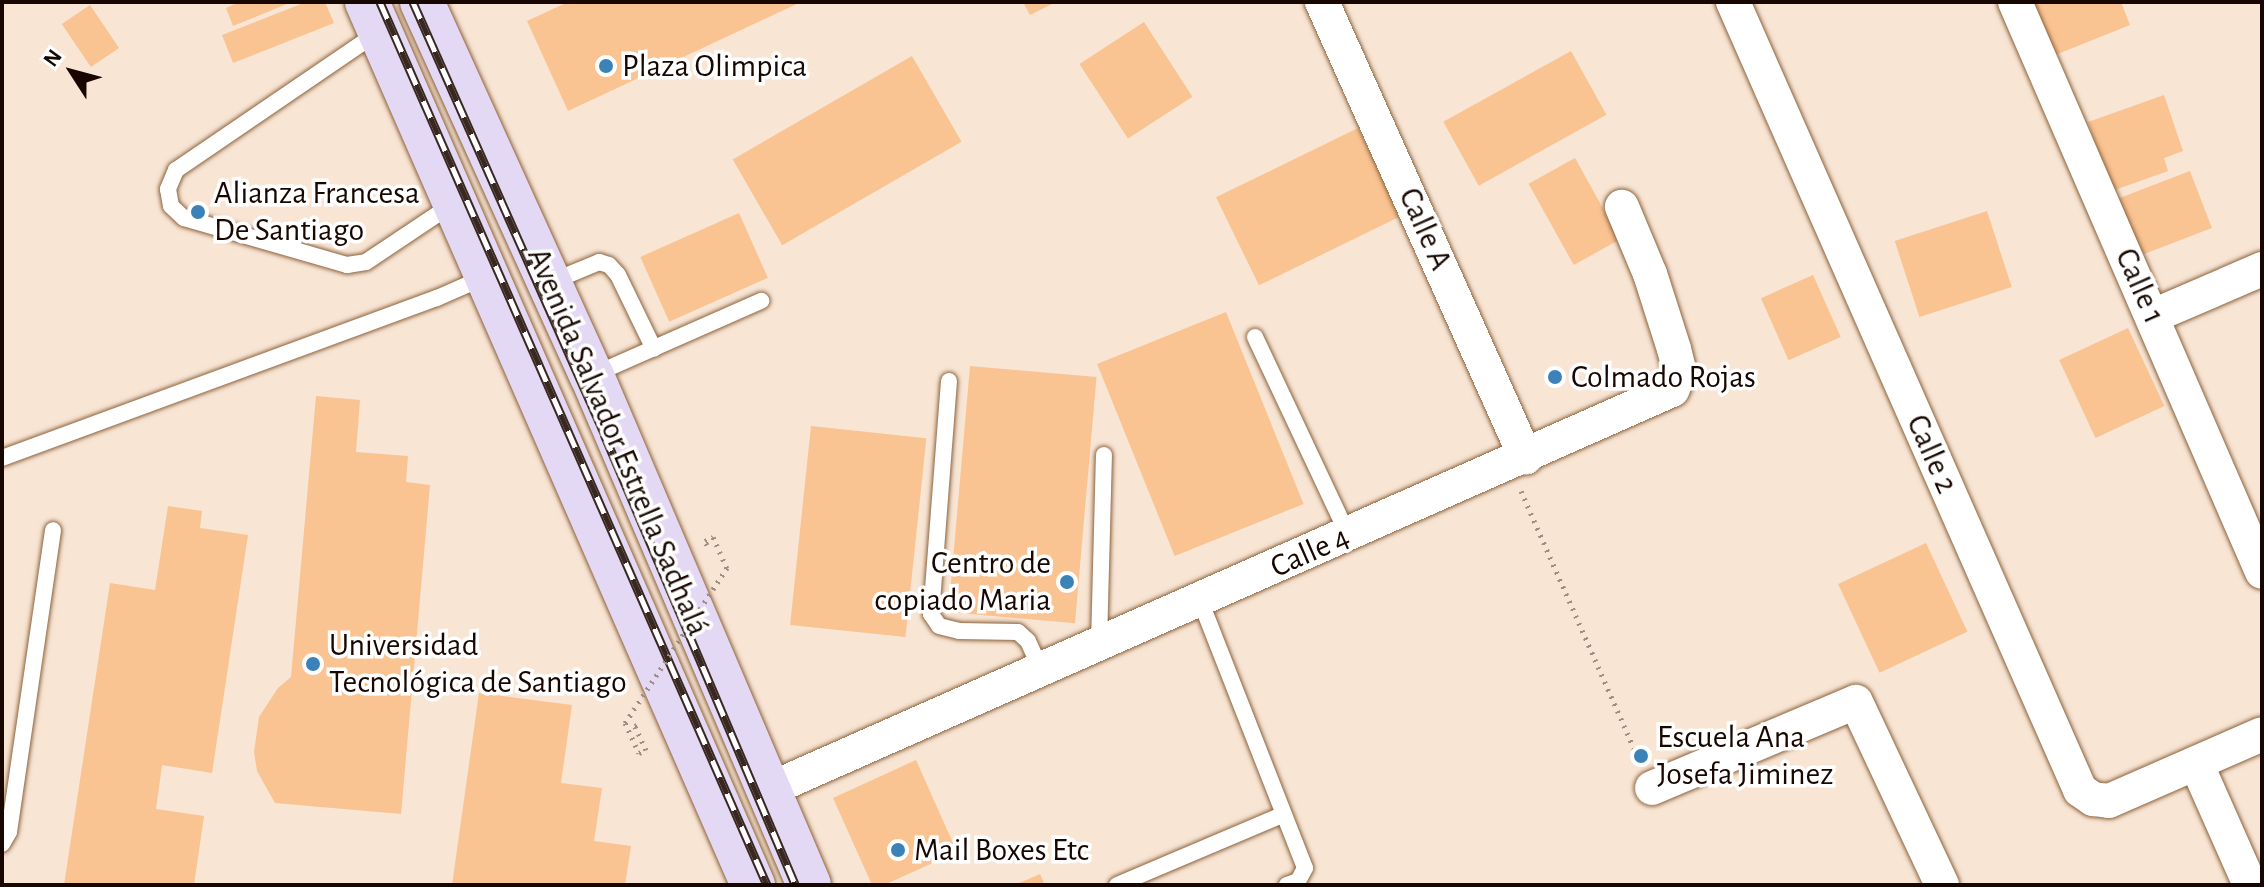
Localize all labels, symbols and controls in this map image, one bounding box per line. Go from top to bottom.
north arrow [32,32,112,112]
text: N [39,45,66,71]
place label: Plaza Olimpica [622,47,807,85]
marker: Plaza Olimpica [597,57,615,75]
place label: Alianza Francesa De Santiago [214,175,420,250]
street label: Calle A [1390,182,1460,276]
marker: Alianza Francesa De Santiago [189,203,207,221]
street label: Avenida Salvador Estrella Sadhalá [519,242,717,642]
street label: Calle 1 [2107,242,2173,330]
place label: Colmado Rojas [1571,358,1756,396]
marker: Colmado Rojas [1546,368,1564,386]
street label: Calle 2 [1898,409,1966,499]
street label: Calle 4 [1264,518,1356,586]
place label: Centro de copiado Maria [874,545,1051,620]
marker: Centro de copiado Maria [1058,573,1076,591]
place label: Universidad Tecnológica de Santiago [329,627,627,702]
marker: Universidad Tecnológica de Santiago [304,655,322,673]
place label: Escuela Ana Josefa Jiminez [1657,719,1833,794]
marker: Escuela Ana Josefa Jiminez [1632,747,1650,765]
place label: Mail Boxes Etc [914,831,1089,869]
marker: Mail Boxes Etc [889,841,907,859]

